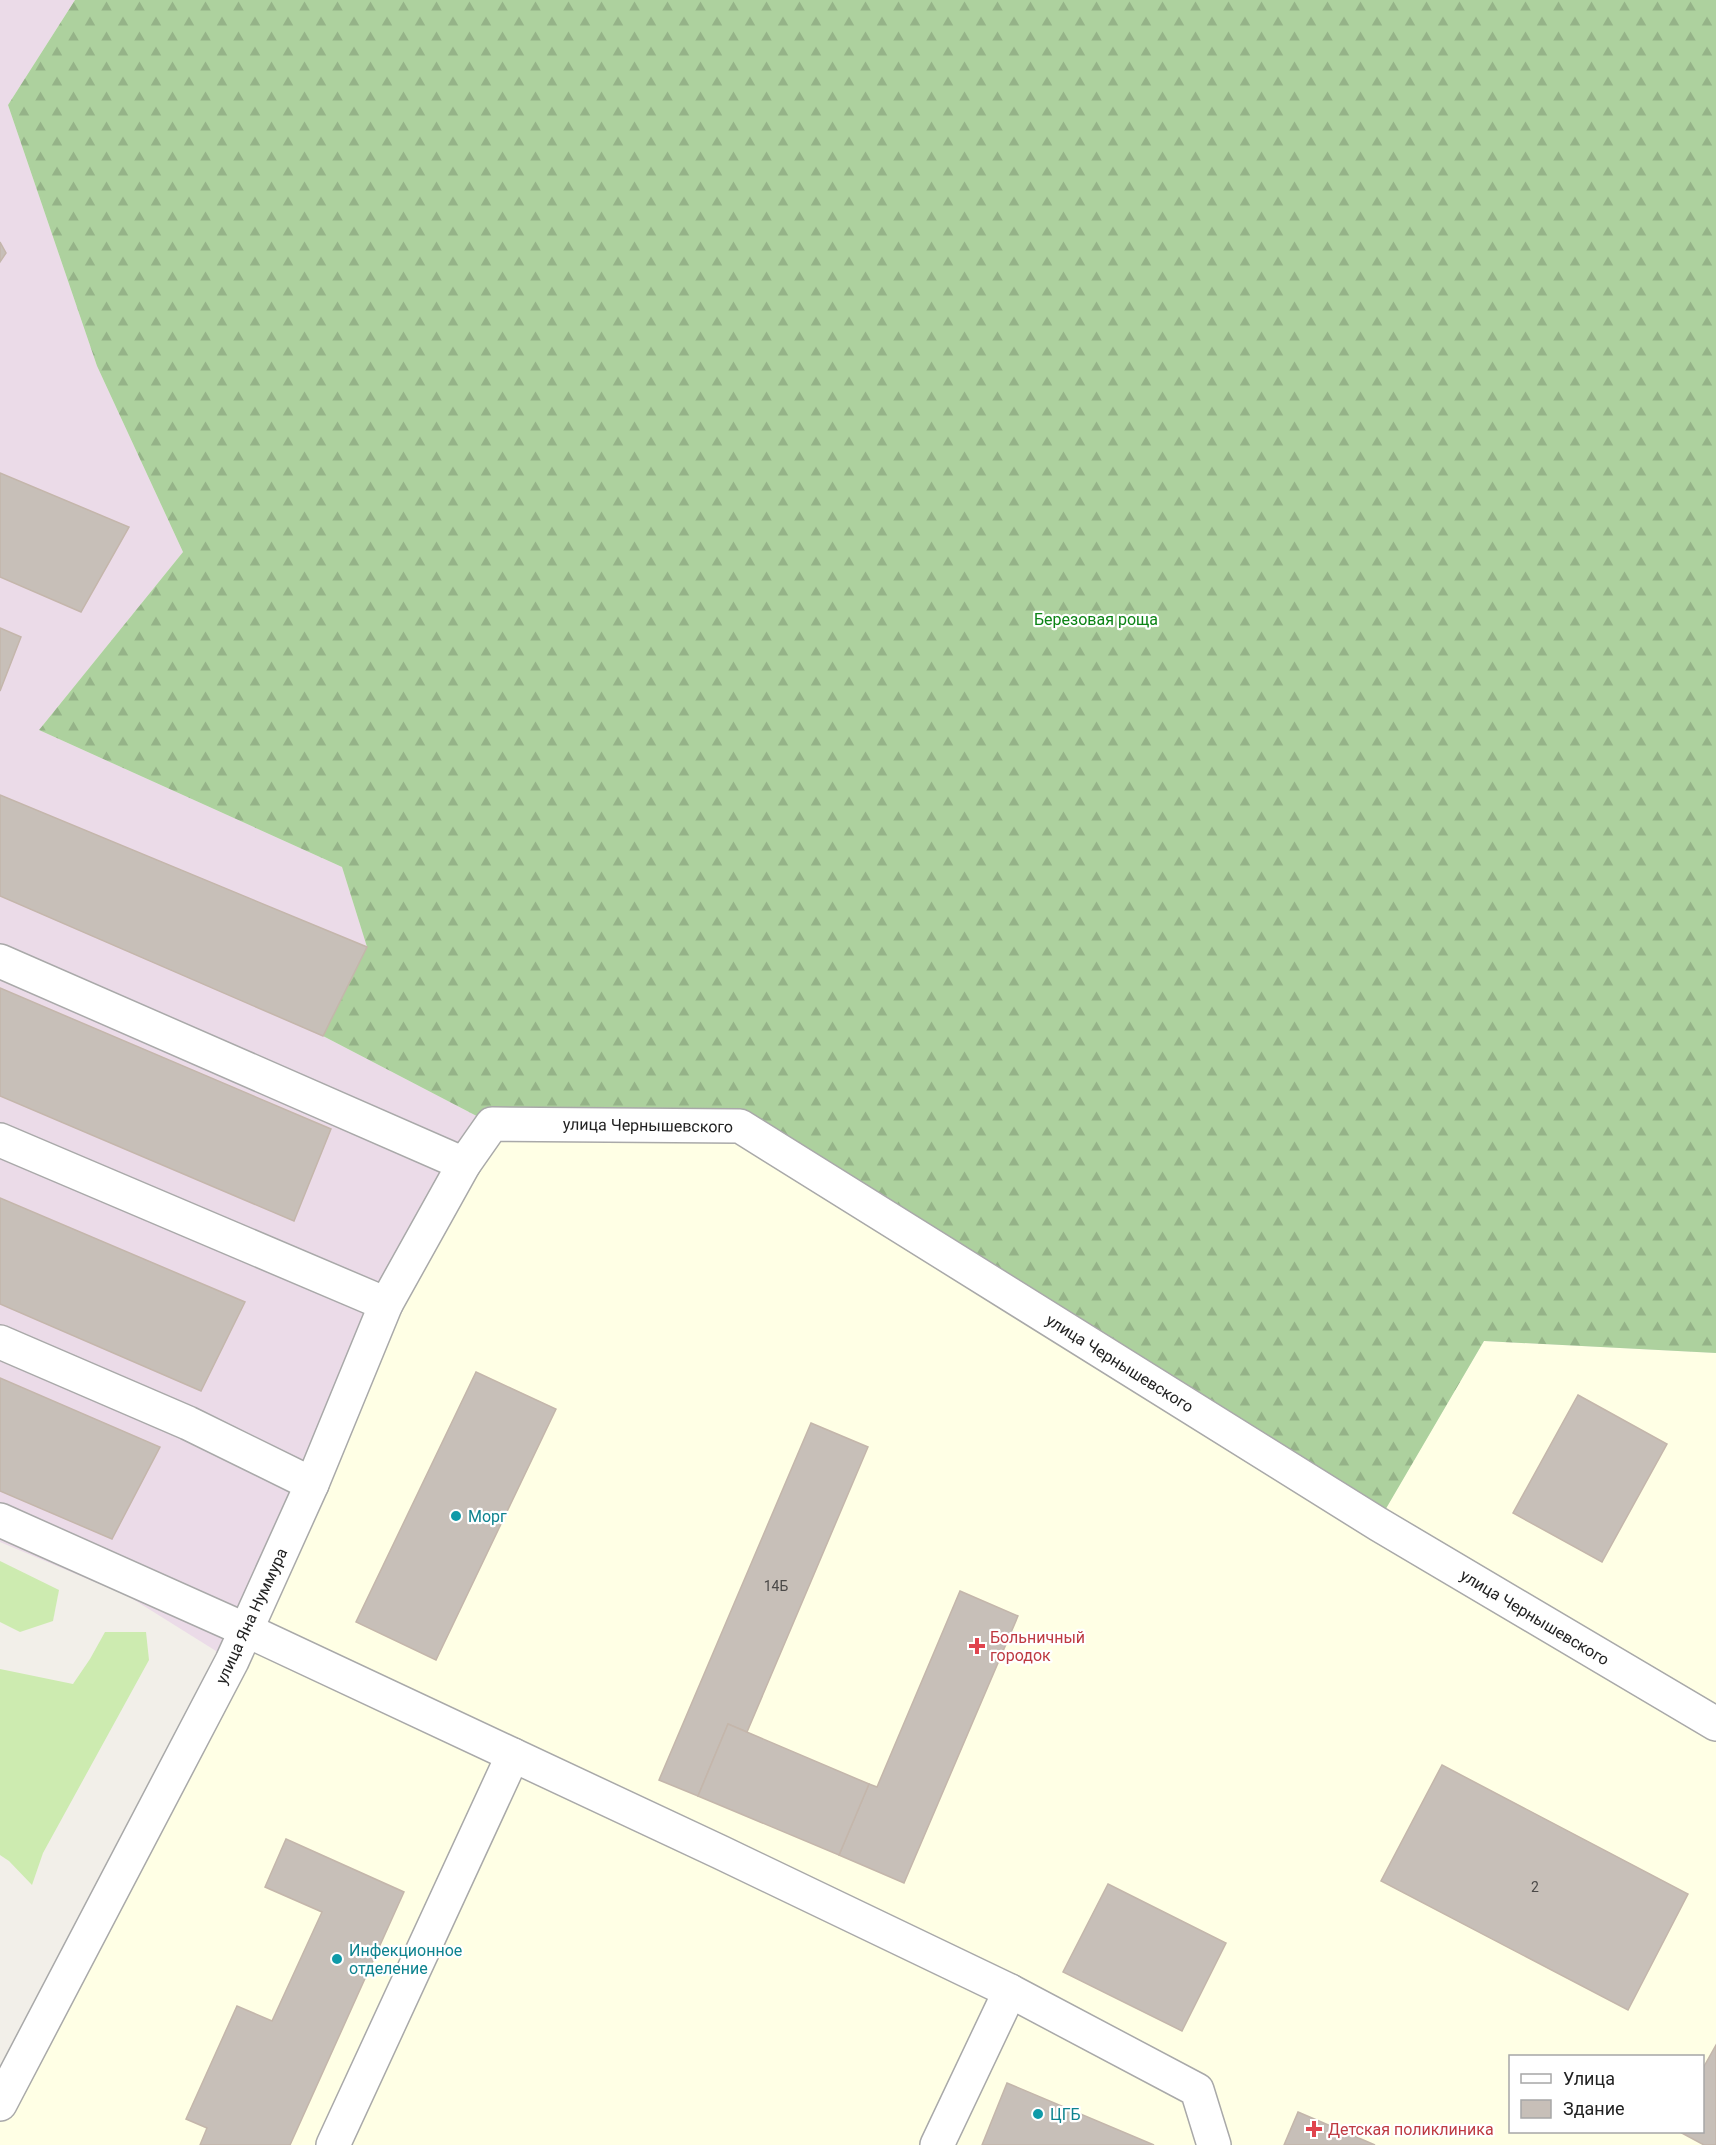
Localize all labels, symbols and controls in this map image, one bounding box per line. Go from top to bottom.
park label: Березовая роща [1034,610,1158,629]
street label: улица Чернышевского [563,1115,733,1136]
street label: улица Чернышевского [1043,1310,1197,1417]
place label: Морг [468,1507,507,1526]
marker: Морг [449,1509,463,1523]
street label: улица Яна Нуммура [212,1545,291,1687]
street label: улица Чернышевского [1457,1565,1613,1669]
house number: 14Б [764,1578,788,1594]
place label: Больничный городок [990,1628,1085,1665]
marker: Больничный городок [968,1637,986,1655]
house number: 2 [1531,1879,1539,1895]
place label: Инфекционное отделение [349,1941,462,1978]
marker: Инфекционное отделение [330,1952,344,1966]
legend [1509,2055,1704,2133]
text: Улица [1563,2068,1615,2089]
text: Здание [1563,2098,1625,2119]
place label: ЦГБ [1050,2105,1081,2124]
marker: ЦГБ [1031,2107,1045,2121]
marker: Детская поликлиника [1305,2120,1323,2138]
place label: Детская поликлиника [1328,2120,1494,2139]

